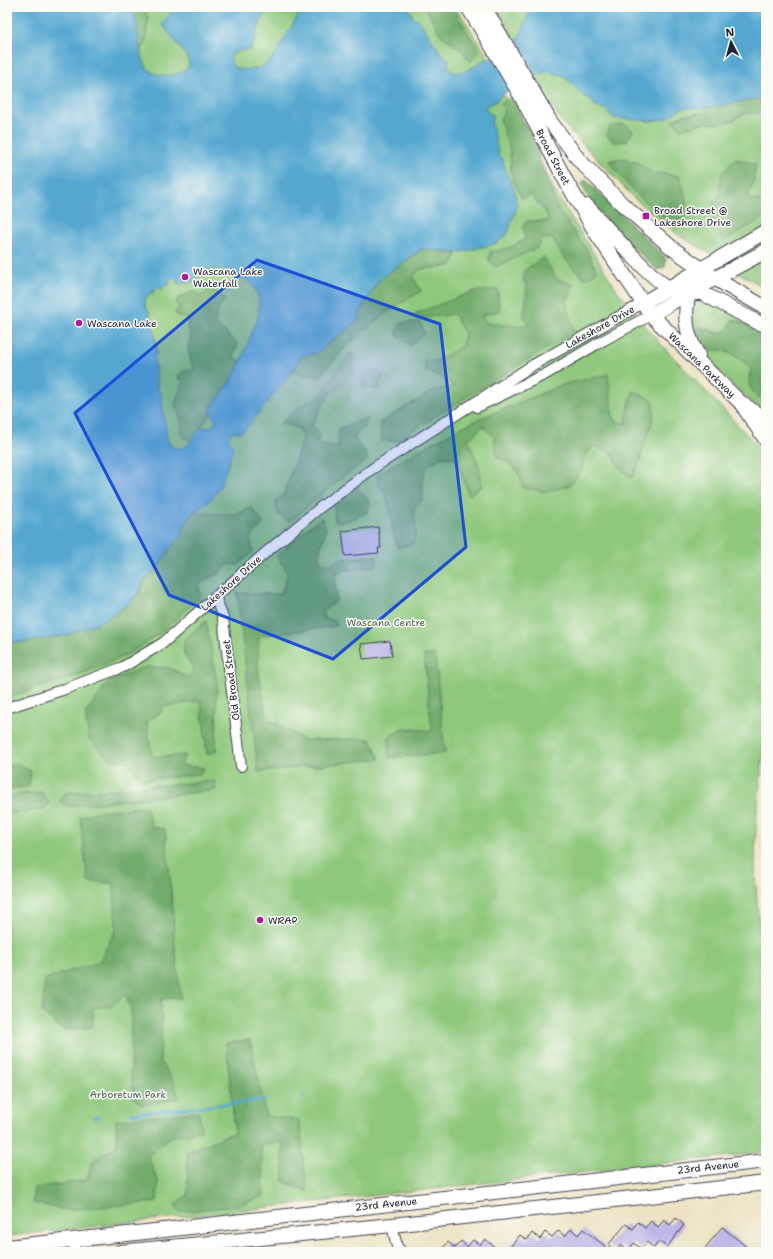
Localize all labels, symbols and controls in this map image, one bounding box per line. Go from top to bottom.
north arrow [711,22,751,62]
text: N [725,25,735,40]
street label: Broad Street [533,127,573,187]
place label: Broad Street @ Lakeshore Drive [654,204,731,229]
marker: Broad Street @ Lakeshore Drive [641,211,651,221]
place label: Wascana Lake Waterfall [193,265,263,290]
marker: Wascana Lake Waterfall [180,272,190,282]
street label: Lakeshore Drive [563,302,637,351]
place label: Wascana Lake [87,317,157,330]
marker: Wascana Lake [74,318,84,328]
street label: Wascana Parkway [666,330,739,401]
street label: Lakeshore Drive [198,552,264,614]
park label: Wascana Centre [347,616,426,629]
street label: Old Broad Street [220,639,242,721]
place label: WRAP [268,914,298,927]
marker: WRAP [255,915,265,925]
park label: Arboretum Park [90,1088,167,1101]
street label: 23rd Avenue [676,1157,740,1177]
street label: 23rd Avenue [354,1194,418,1214]

